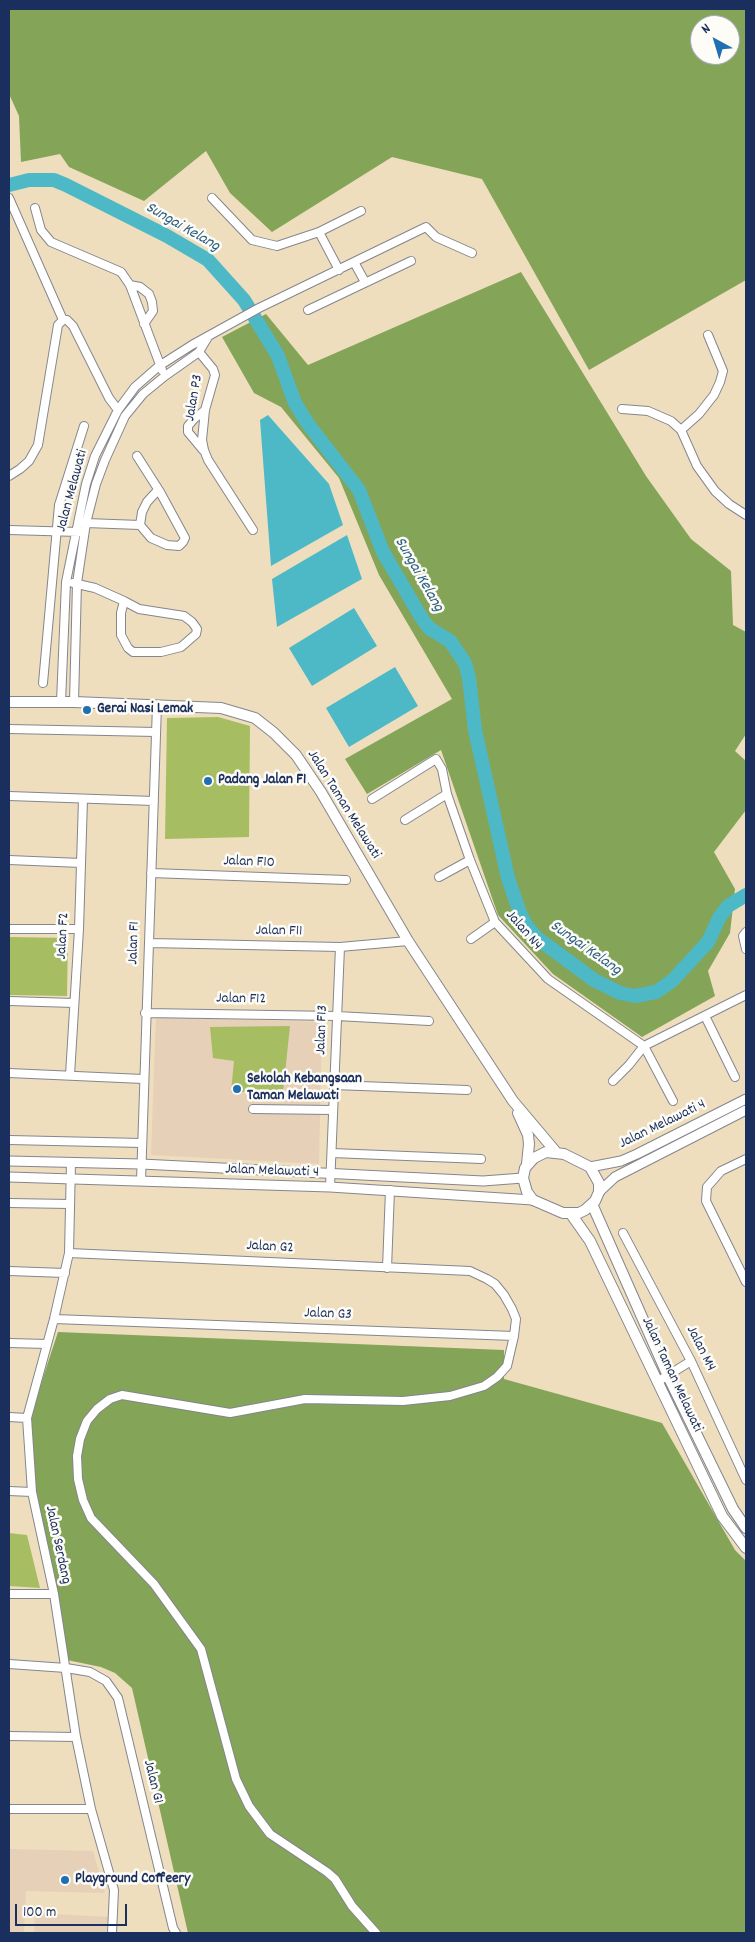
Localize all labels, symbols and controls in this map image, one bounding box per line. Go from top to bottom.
north arrow [690,15,740,65]
text: N [697,19,715,39]
water label: Sungai Kelang [141,199,223,257]
street label: Jalan P3 [182,373,208,423]
street label: Jalan Melawati [53,448,93,534]
water label: Sungai Kelang [389,534,447,616]
place label: Gerai Nasi Lemak [97,701,193,719]
marker: Gerai Nasi Lemak [81,704,93,716]
street label: Jalan Taman Melawati [302,747,384,863]
place label: Padang Jalan F1 [218,772,306,790]
marker: Padang Jalan F1 [202,775,214,787]
street label: Jalan F10 [223,853,275,873]
street label: Jalan N4 [501,907,545,955]
street label: Jalan F2 [54,912,74,960]
water label: Sungai Kelang [546,917,624,981]
street label: Jalan F1 [125,921,145,965]
street label: Jalan F11 [255,923,303,941]
street label: Jalan F12 [216,991,266,1009]
street label: Jalan F13 [313,1005,333,1055]
place label: Sekolah Kebangsaan Taman Melawati [247,1071,362,1106]
marker: Sekolah Kebangsaan Taman Melawati [231,1083,243,1095]
street label: Jalan Melawati 4 [617,1096,709,1154]
street label: Jalan Melawati 4 [225,1161,319,1183]
street label: Jalan G2 [246,1238,294,1258]
street label: Jalan G3 [304,1305,352,1325]
street label: Jalan Taman Melawati [636,1314,706,1436]
street label: Jalan M4 [681,1323,719,1375]
street label: Jalan Serdang [40,1504,74,1586]
street label: Jalan G1 [138,1758,166,1806]
place label: Playground Coffeery [75,1871,190,1889]
marker: Playground Coffeery [59,1874,71,1886]
scale bar [18,1894,130,1926]
text: 100 m [23,1902,56,1924]

